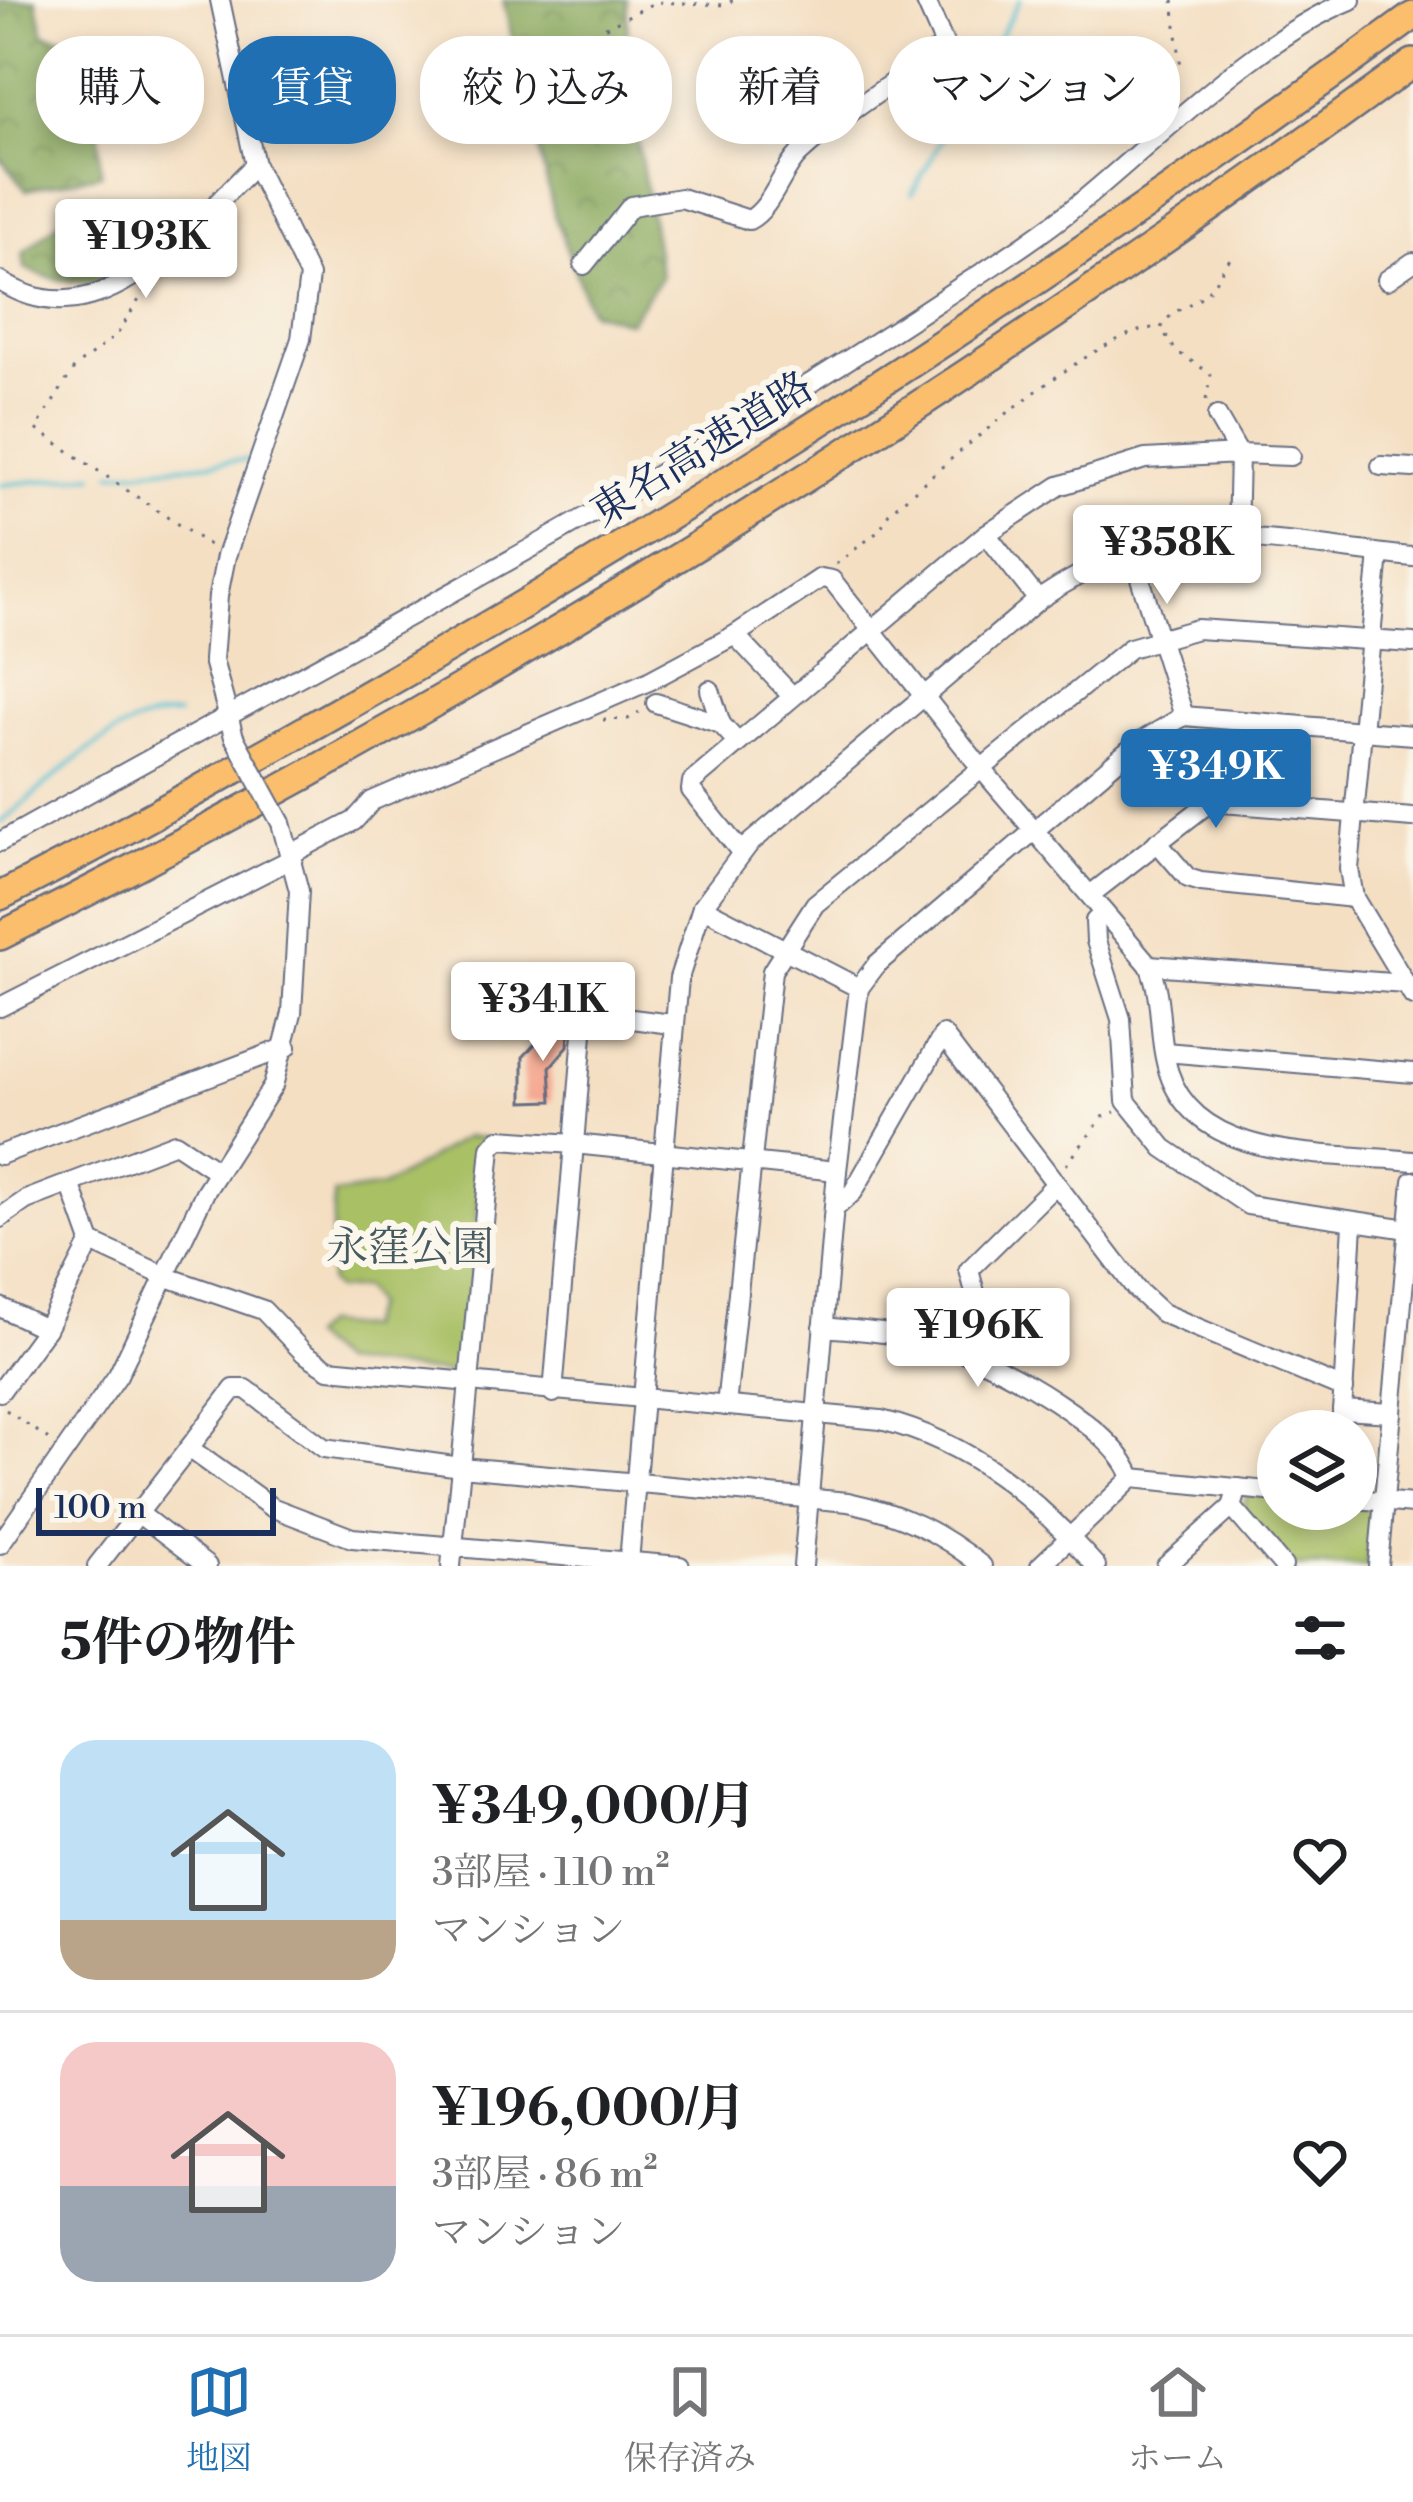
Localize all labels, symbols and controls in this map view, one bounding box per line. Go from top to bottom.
chip: 購入 [36,36,204,144]
chip: 賃貸 [228,36,396,144]
chip: 絞り込み [420,36,672,144]
chip: 新着 [696,36,864,144]
chip: マンション [888,36,1180,144]
pin: ¥193K [62,199,230,301]
text: ¥193K [82,213,210,262]
street label: 東名高速道路 [581,361,823,539]
pin: ¥358K [1083,505,1251,607]
text: ¥358K [1100,519,1234,568]
pin: ¥349K [1132,729,1300,831]
text: ¥349K [1148,743,1284,792]
pin: ¥341K [459,962,627,1064]
text: ¥341K [478,976,608,1025]
park label: 永窪公園 [326,1222,494,1275]
pin: ¥196K [894,1288,1062,1390]
text: ¥196K [914,1302,1042,1351]
map controls [1257,1410,1377,1530]
button: layers [1257,1410,1377,1530]
scale bar [36,1482,276,1535]
text: 100 m [54,1488,147,1529]
icon: filters [1287,1605,1353,1671]
text: 5件の物件 [60,1612,296,1676]
text: ¥349,000/月 [432,1776,757,1840]
icon: home [156,1788,300,1932]
icon: heart [1287,1827,1353,1893]
text: 3部屋 · 110 m² [432,1849,669,1898]
text: マンション [432,1907,625,1956]
text: ¥196,000/月 [432,2078,747,2142]
icon: home [156,2090,300,2234]
icon: heart [1287,2129,1353,2195]
text: 3部屋 · 86 m² [432,2151,657,2200]
text: マンション [432,2209,625,2258]
tab: 地図 [186,2359,252,2480]
tab: 保存済み [624,2359,756,2480]
tab: ホーム [1128,2359,1227,2480]

